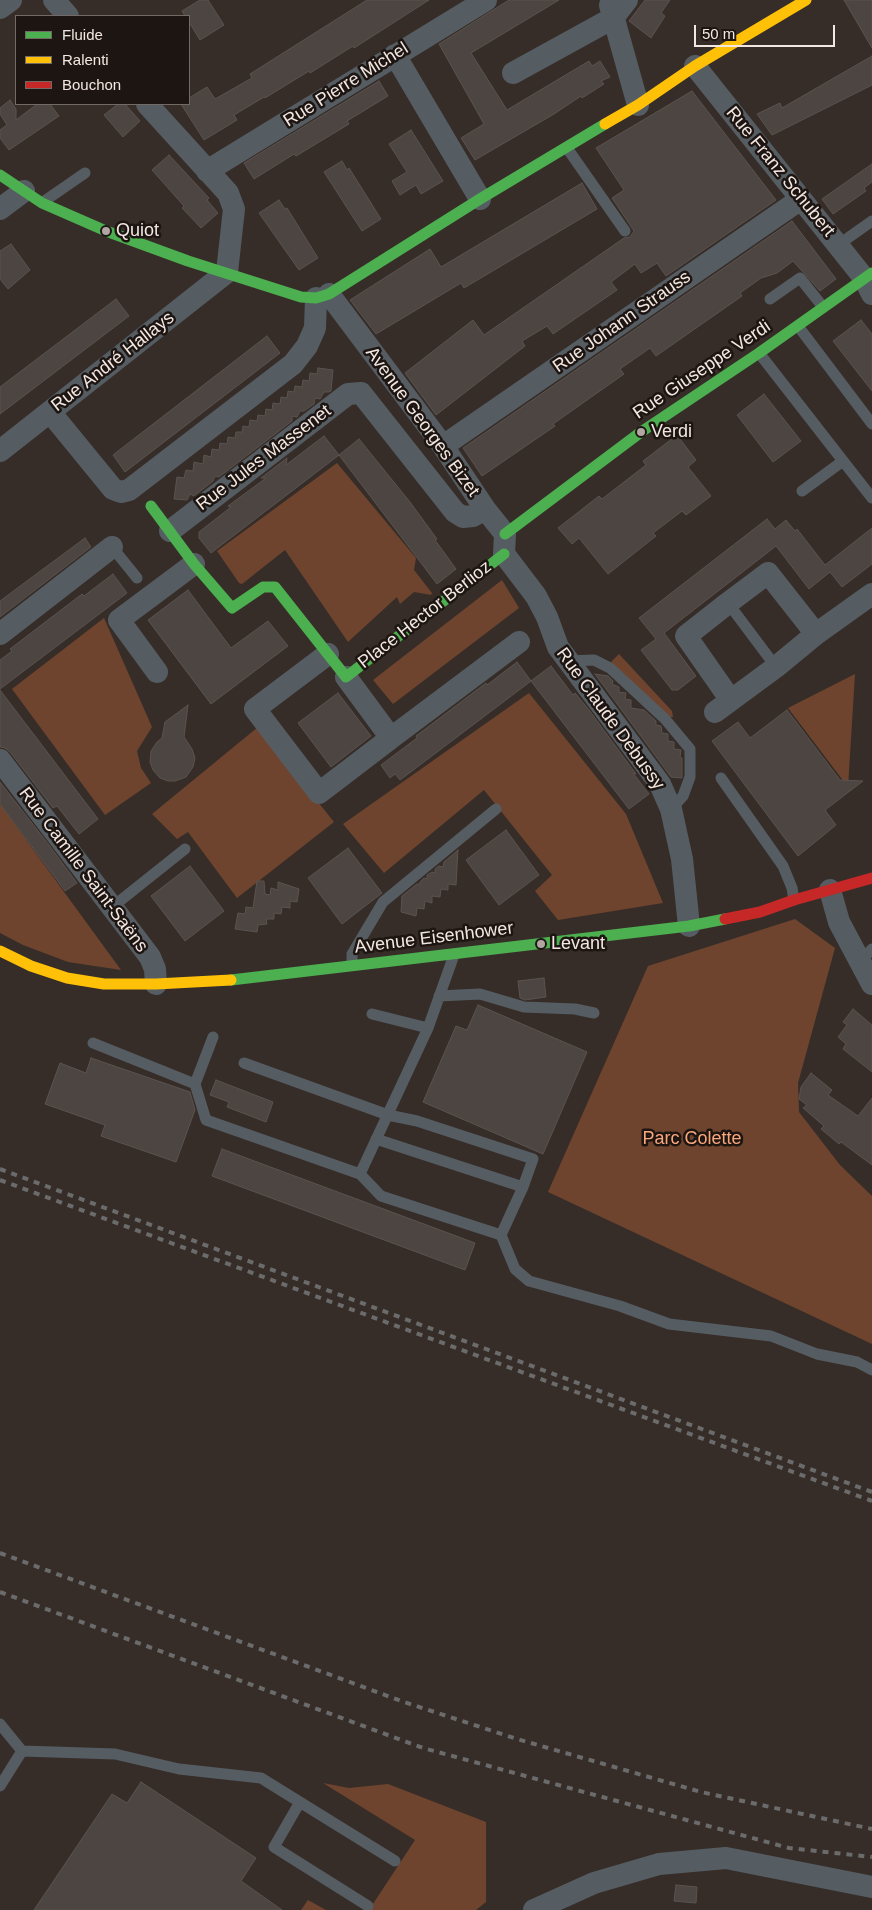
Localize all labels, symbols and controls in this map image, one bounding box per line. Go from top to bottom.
legend [15,15,190,105]
scale bar [697,15,838,47]
text: 50 m [702,25,735,42]
text: Fluide [62,26,103,43]
street label: Rue Pierre Michel [280,38,412,132]
text: Ralenti [62,51,109,68]
text: Bouchon [62,76,121,93]
street label: Rue Franz Schubert [721,103,839,241]
place label: Quiot [116,220,159,242]
marker: Quiot [100,225,112,237]
street label: Rue Johann Strauss [549,266,695,378]
street label: Rue André Hallays [47,307,179,417]
street label: Rue Giuseppe Verdi [629,316,775,424]
street label: Avenue Georges Bizet [360,343,484,501]
street label: Rue Jules Massenet [192,400,336,516]
place label: Verdi [651,421,692,443]
marker: Verdi [635,426,647,438]
street label: Place Hector Berlioz [354,556,496,674]
street label: Rue Claude Debussy [551,644,669,794]
street label: Rue Camille Saint-Saëns [14,783,152,957]
street label: Avenue Eisenhower [353,918,515,958]
place label: Levant [551,933,605,955]
marker: Levant [535,938,547,950]
park label: Parc Colette [642,1128,742,1150]

